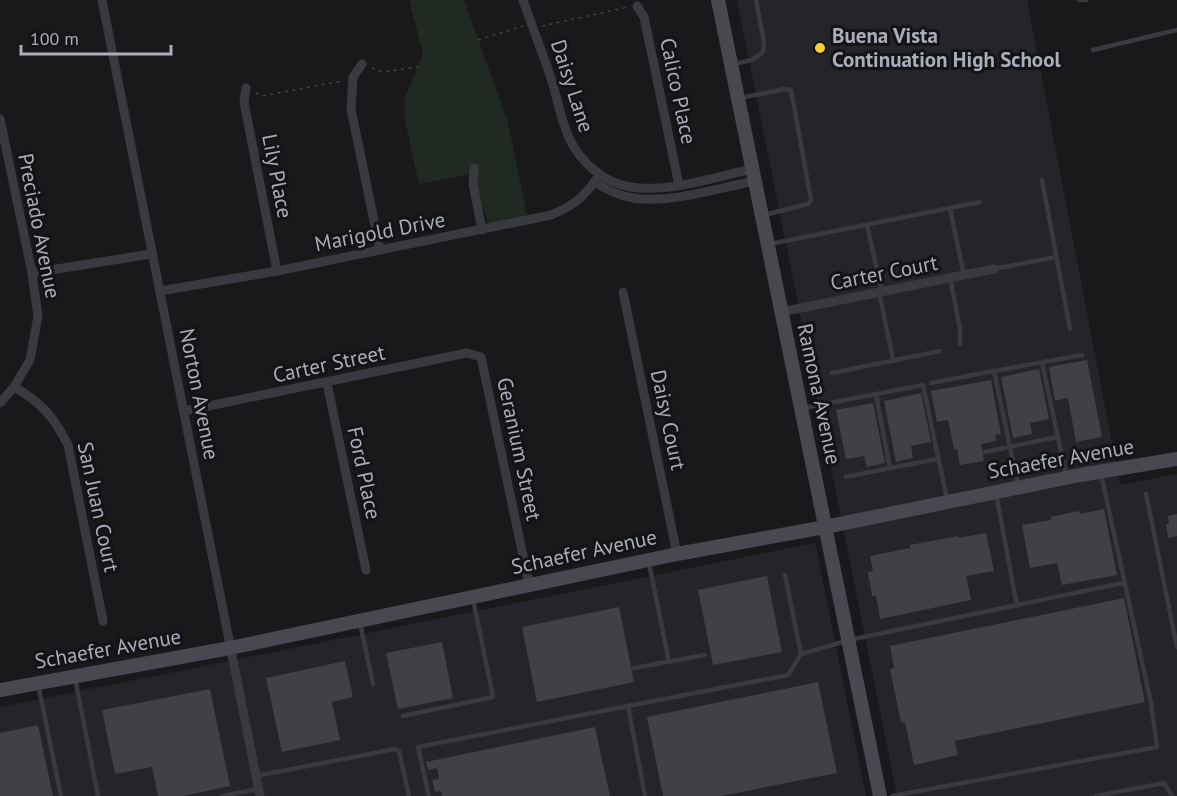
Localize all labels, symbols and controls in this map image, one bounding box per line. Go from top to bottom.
scale bar [21,18,171,56]
place label: Buena Vista Continuation High School [832,22,1061,73]
text: 100 m [30,27,79,50]
street label: Calico Place [654,35,703,146]
street label: Daisy Lane [545,36,600,136]
marker: Buena Vista Continuation High School [813,41,827,55]
street label: Lily Place [256,132,299,220]
street label: Preciado Avenue [12,151,67,301]
street label: Marigold Drive [312,206,447,257]
street label: Carter Court [828,249,940,296]
street label: Ramona Avenue [791,321,848,467]
street label: Norton Avenue [174,326,225,462]
street label: Carter Street [270,338,387,389]
street label: Daisy Court [645,367,692,473]
street label: Geranium Street [491,375,548,523]
street label: Ford Place [342,424,387,522]
street label: Schaefer Avenue [986,432,1136,485]
street label: San Juan Court [72,439,125,574]
street label: Schaefer Avenue [509,523,659,580]
street label: Schaefer Avenue [33,622,183,675]

